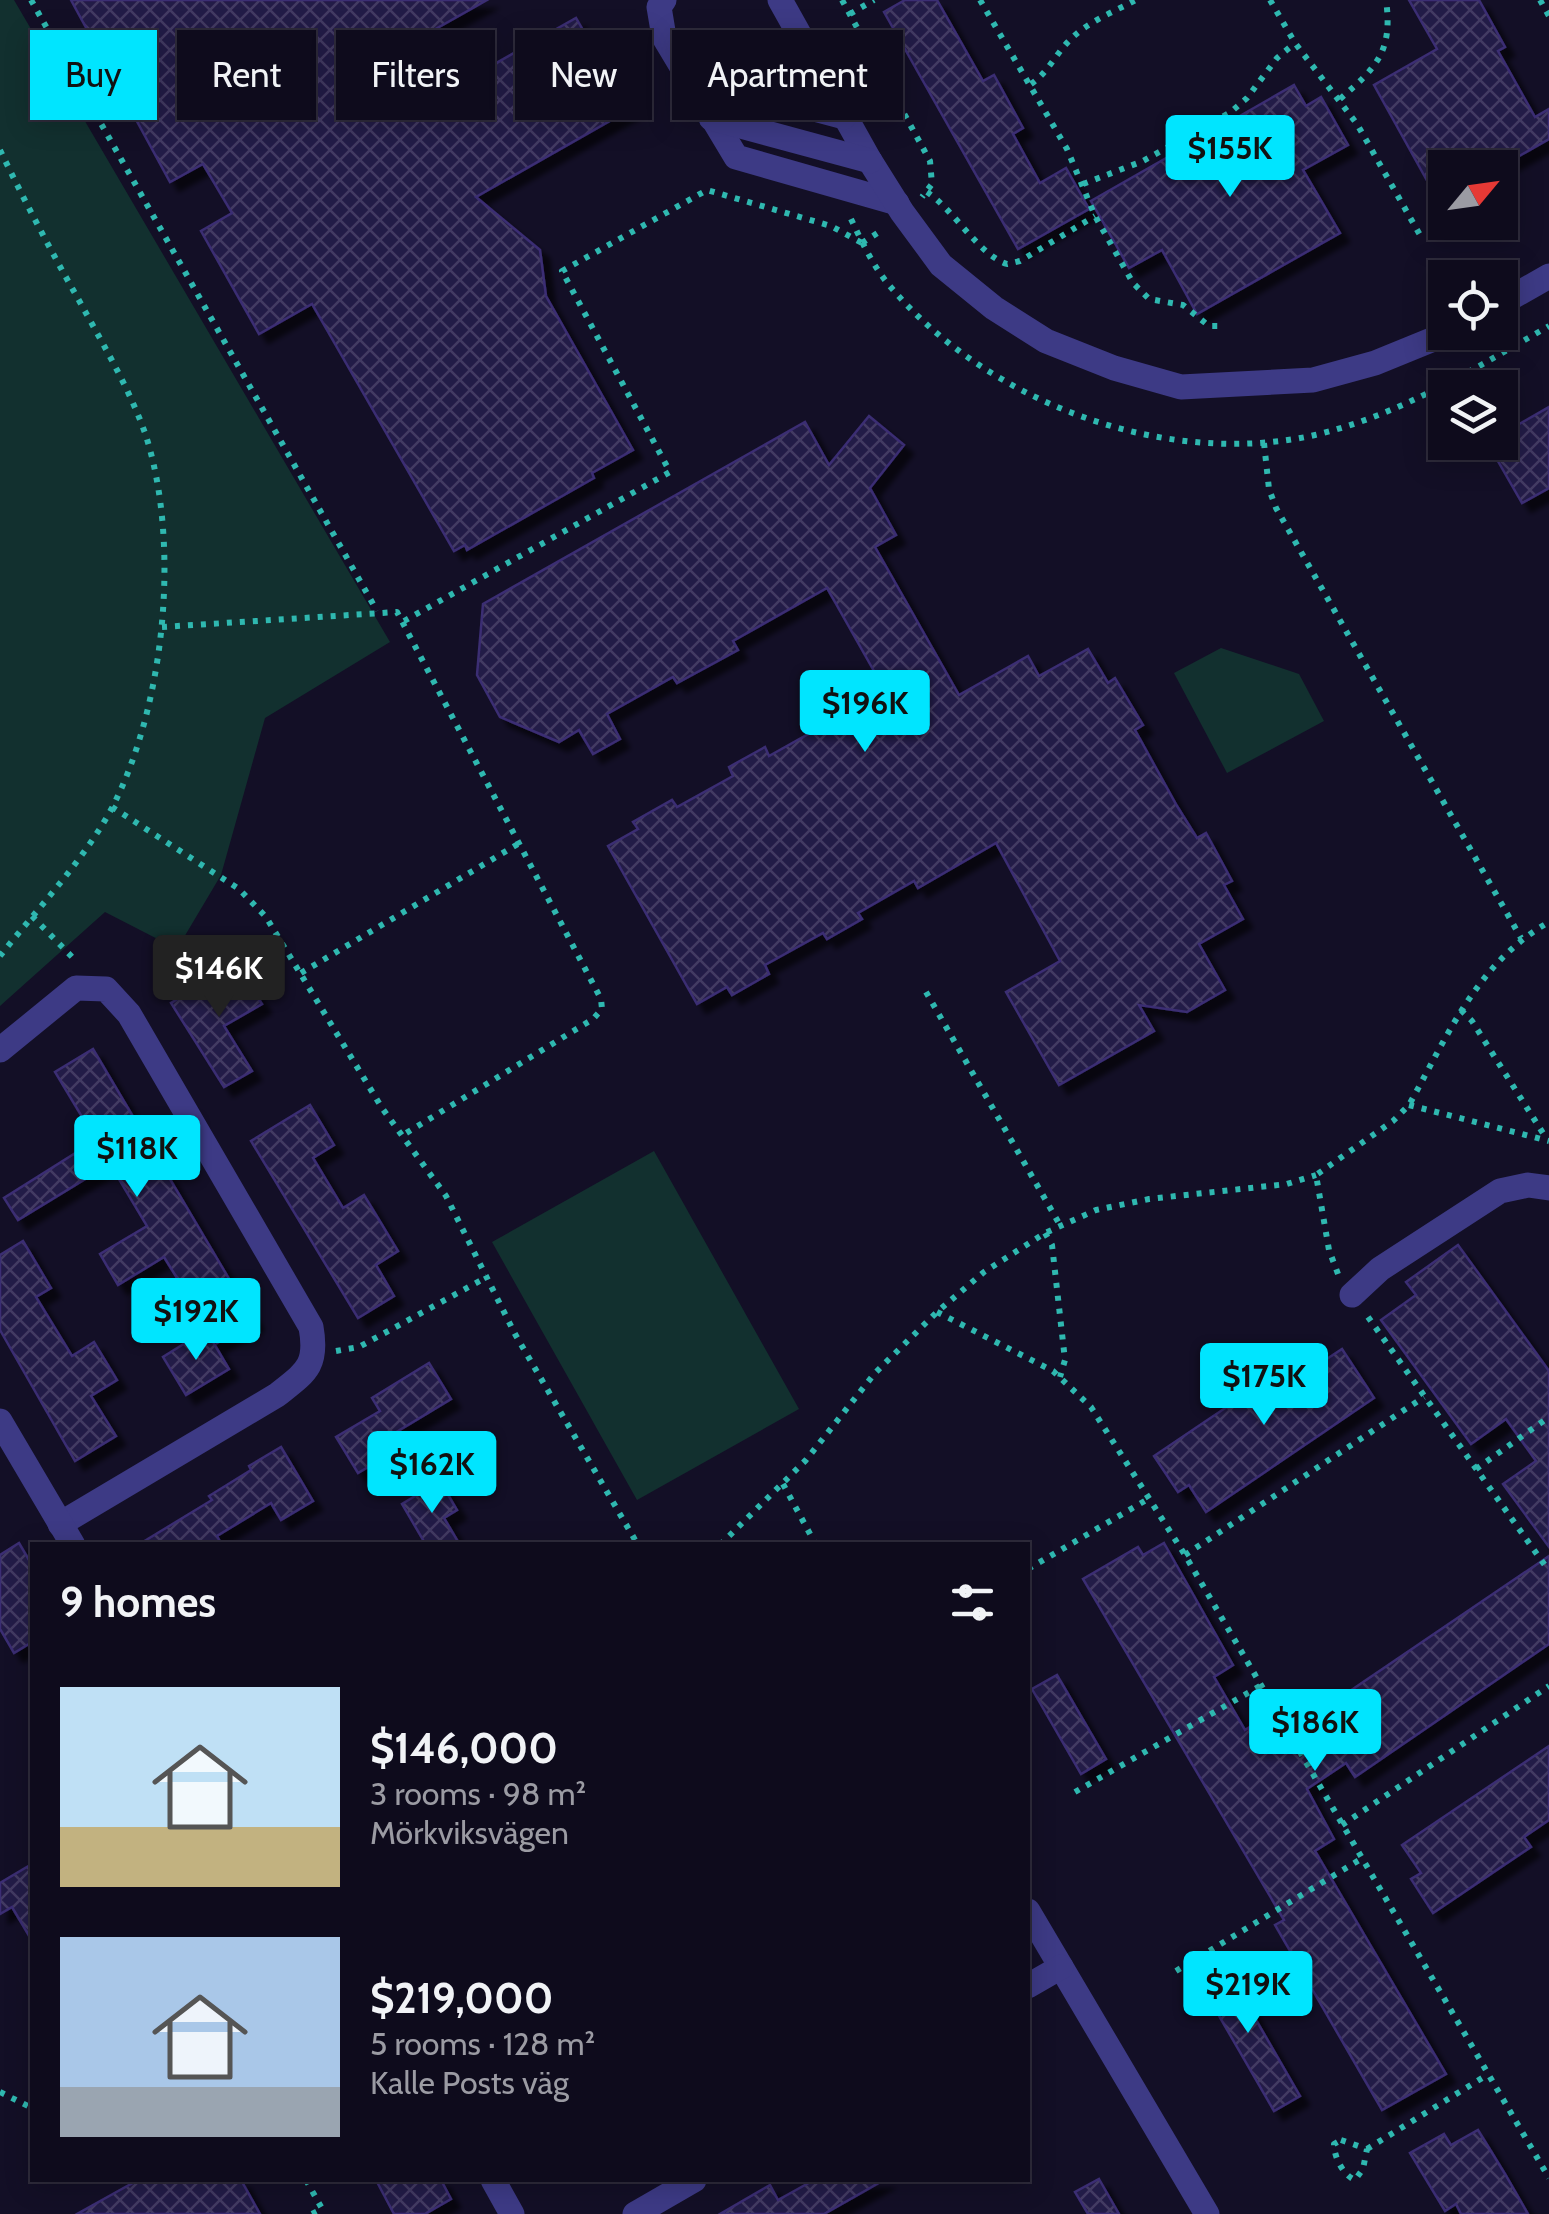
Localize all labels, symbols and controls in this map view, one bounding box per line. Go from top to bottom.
chip: Buy [30,30,157,120]
chip: Rent [177,30,316,120]
chip: Filters [336,30,495,120]
chip: New [515,30,652,120]
chip: Apartment [672,30,903,120]
pin: $155K [1160,115,1300,200]
text: $155K [1188,128,1272,167]
north arrow [1428,150,1518,240]
map controls [1428,150,1518,460]
button: locate [1428,260,1518,350]
button: layers [1428,370,1518,460]
pin: $196K [795,670,935,755]
text: $196K [822,683,908,722]
pin: $146K [149,935,289,1020]
text: $146K [175,948,263,987]
pin: $118K [67,1115,207,1200]
text: $118K [96,1128,178,1167]
pin: $192K [126,1278,266,1363]
text: $192K [153,1291,239,1330]
pin: $175K [1194,1343,1334,1428]
text: $175K [1222,1356,1306,1395]
pin: $162K [362,1431,502,1516]
text: $162K [389,1444,475,1483]
icon: filters [945,1575,1000,1630]
text: 9 homes [60,1576,216,1628]
pin: $186K [1245,1689,1385,1774]
text: $186K [1271,1702,1359,1741]
text: $146,000 [370,1722,558,1774]
icon: home [140,1727,260,1847]
text: 3 rooms · 98 m² [370,1774,586,1813]
text: Mörkviksvägen [370,1813,569,1852]
pin: $219K [1178,1951,1318,2036]
text: $219K [1205,1964,1291,2003]
text: $219,000 [370,1972,553,2024]
icon: home [140,1977,260,2097]
text: 5 rooms · 128 m² [370,2024,595,2063]
text: Kalle Posts väg [370,2063,569,2102]

